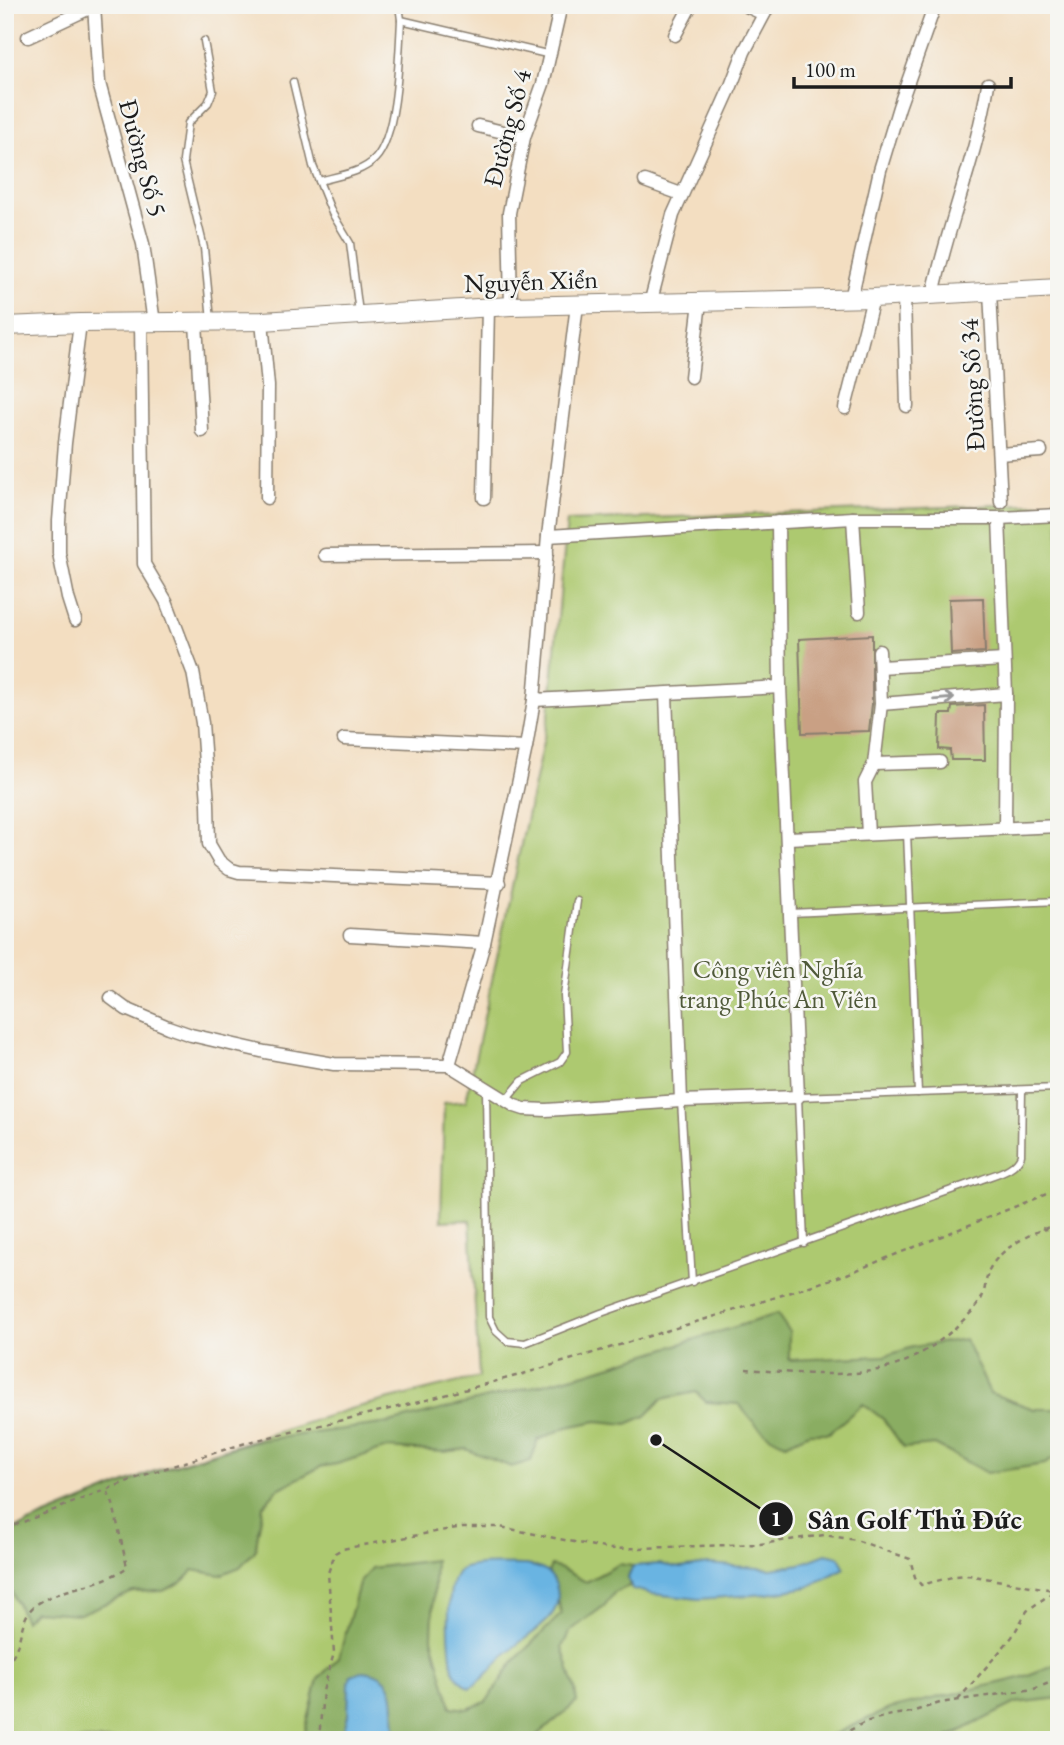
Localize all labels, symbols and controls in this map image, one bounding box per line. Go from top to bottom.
scale bar [794,46,1012,90]
text: 100 m [805,56,856,83]
street label: Đường Số 4 [475,65,539,190]
street label: Đường Số 5 [111,96,175,220]
street label: Nguyễn Xiển [463,262,599,300]
street label: Đường Số 34 [952,317,992,452]
one-way arrow [932,692,954,705]
park label: Công viên Nghĩa trang Phúc An Viên [679,952,878,1016]
callout: Sân Golf Thủ Đức [759,1495,1036,1544]
text: Sân Golf Thủ Đức [808,1501,1022,1537]
text: 1 [770,1505,782,1532]

